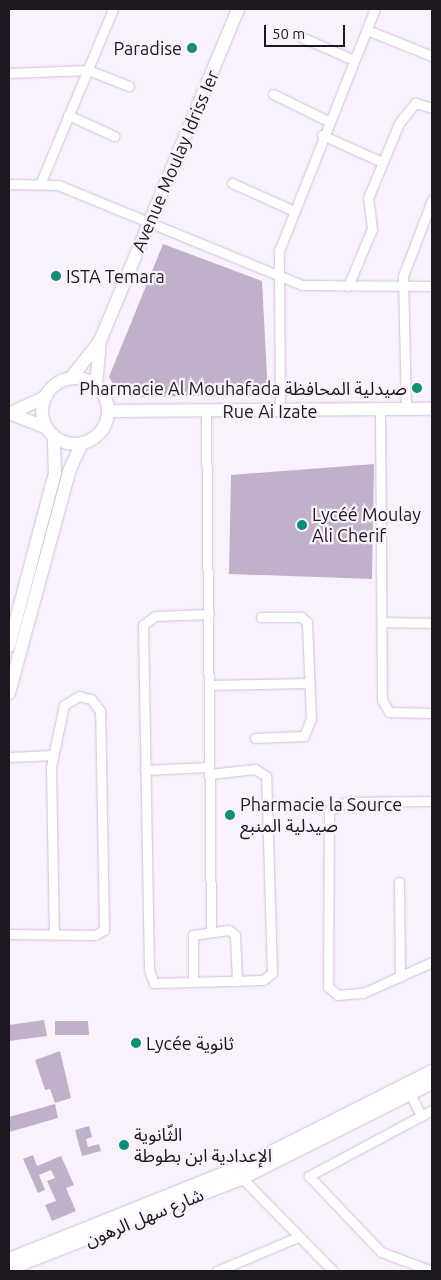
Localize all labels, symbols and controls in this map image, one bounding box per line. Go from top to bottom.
scale bar [266,15,347,47]
text: 50 m [272,25,305,42]
place label: Paradise [113,37,182,59]
marker: Paradise [186,42,198,54]
street label: Avenue Moulay Idriss Ier [127,67,223,255]
place label: ISTA Temara [66,265,165,287]
marker: ISTA Temara [50,270,62,282]
place label: Pharmacie Al Mouhafada صيدلية المحافظة [79,377,407,399]
marker: Pharmacie Al Mouhafada صيدلية المحافظة [411,382,423,394]
street label: Rue Ai Izate [223,400,317,422]
place label: Lycéé Moulay Ali Cherif [312,504,421,546]
marker: Lycéé Moulay Ali Cherif [296,519,308,531]
place label: Pharmacie la Source صيدلية المنبع [240,794,402,836]
marker: Pharmacie la Source صيدلية المنبع [224,809,236,821]
place label: Lycée ثانوية [146,1032,234,1054]
marker: Lycée ثانوية [130,1037,142,1049]
place label: الثّانوية الإعدادية ابن بطوطة [134,1124,272,1166]
marker: الثّانوية الإعدادية ابن بطوطة [118,1139,130,1151]
street label: شارع سهل الرهون [81,1183,207,1251]

